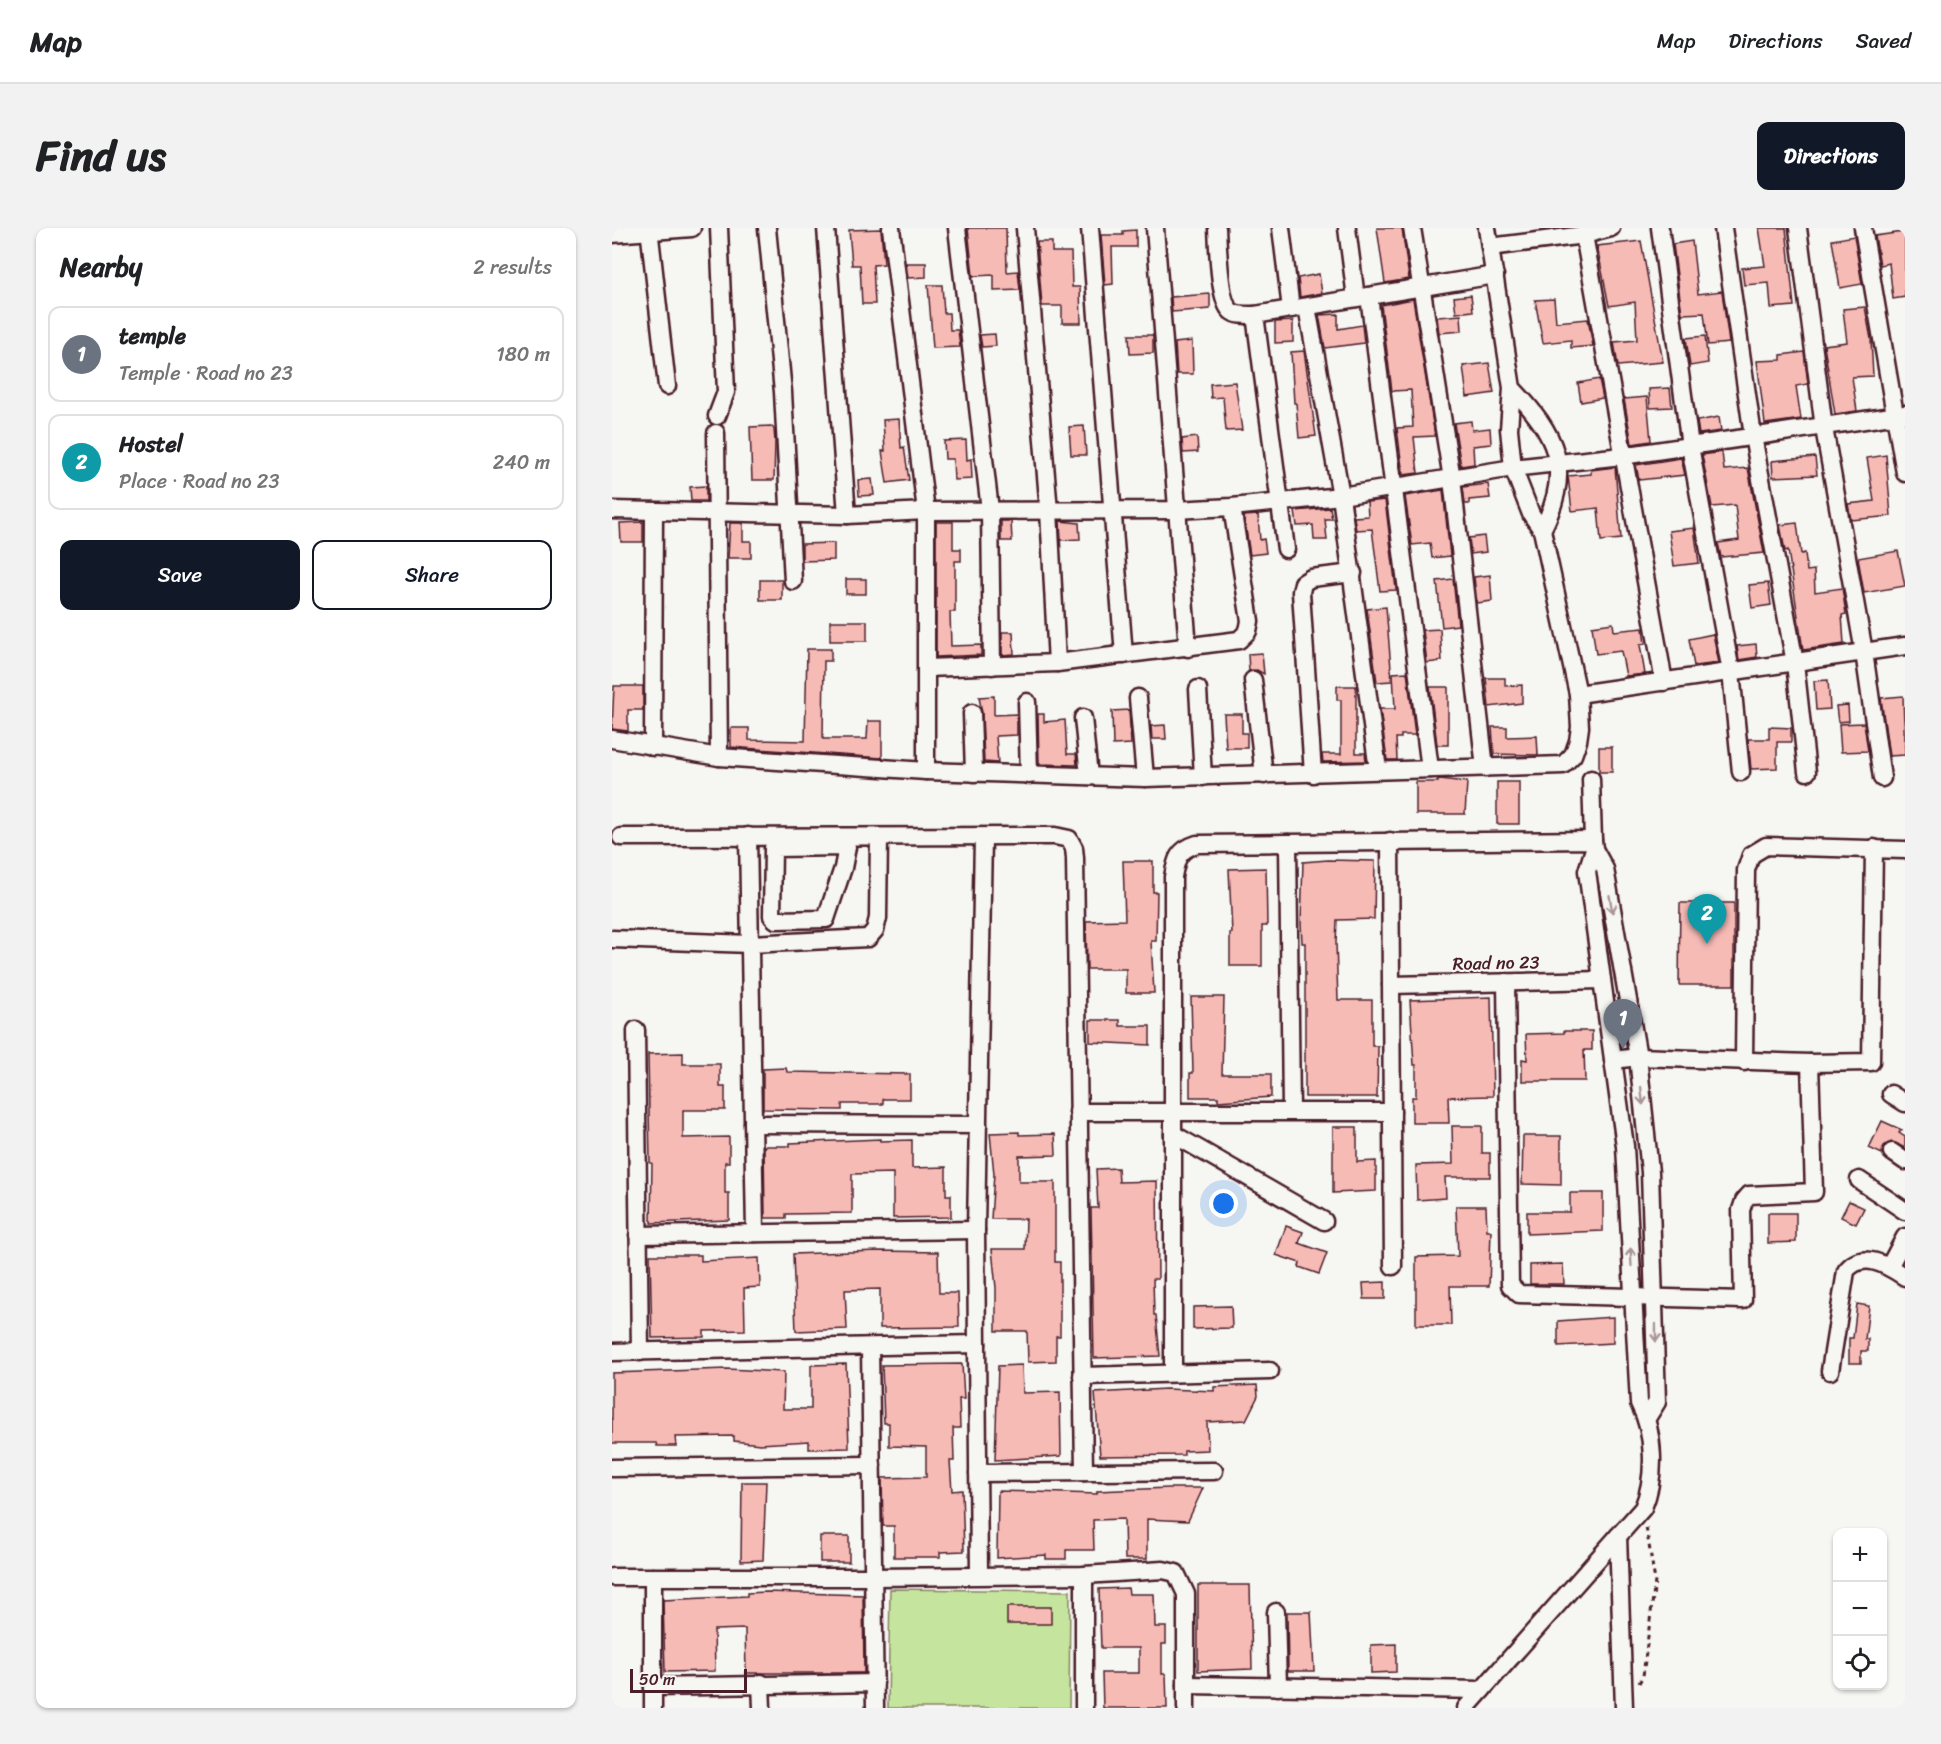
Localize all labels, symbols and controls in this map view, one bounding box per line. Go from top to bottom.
text: Map [30,17,82,66]
text: Map [1657,22,1695,60]
text: Directions [1728,22,1823,60]
text: Saved [1856,22,1911,60]
text: Find us [36,119,166,193]
button: Directions [1757,122,1905,190]
text: Nearby [60,244,142,290]
text: 2 results [473,250,552,285]
text: temple [119,317,186,356]
text: 1 [77,337,86,372]
text: 180 m [496,337,550,372]
text: Temple · Road no 23 [119,356,293,391]
text: Hostel [119,425,183,464]
text: 2 [76,445,87,480]
text: 240 m [493,445,550,480]
text: Place · Road no 23 [119,464,279,499]
button: Save [60,540,300,610]
button: Share [312,540,552,610]
one-way arrow [1606,894,1617,913]
pin: 2 [1688,894,1726,944]
street label: Road no 23 [1452,946,1540,980]
pin: 1 [1604,1000,1642,1049]
one-way arrow [1637,1086,1648,1106]
your location [1209,1189,1238,1218]
one-way arrow [1625,1247,1636,1267]
one-way arrow [1650,1322,1662,1342]
map controls [1833,1528,1887,1690]
button: + [1833,1528,1887,1582]
button: − [1833,1582,1887,1636]
button: locate [1833,1636,1887,1690]
text: 50 m [639,1665,675,1694]
scale bar [630,1666,747,1694]

